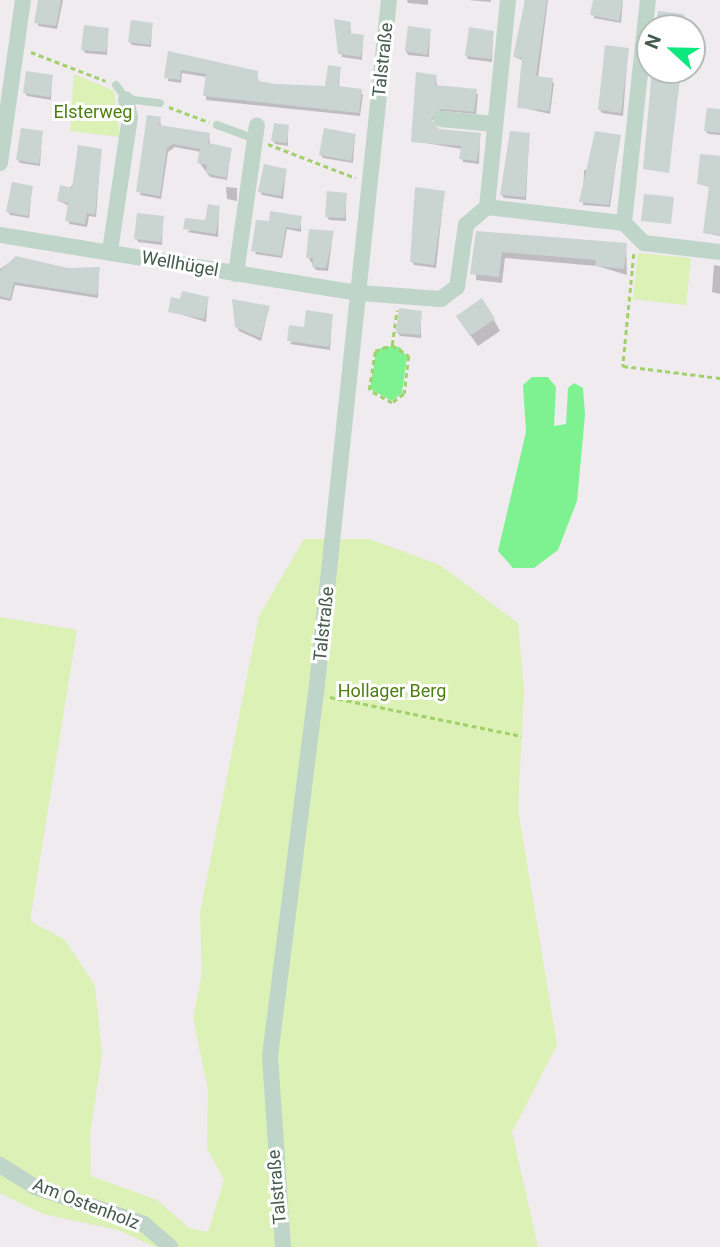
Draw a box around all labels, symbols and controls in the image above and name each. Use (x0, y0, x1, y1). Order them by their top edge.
north arrow (636, 14, 706, 84)
street label: Talstraße (368, 22, 398, 98)
text: N (640, 31, 666, 52)
park label: Elsterweg (54, 101, 132, 123)
street label: Wellhügel (140, 247, 220, 281)
street label: Talstraße (309, 586, 339, 662)
park label: Hollager Berg (338, 680, 446, 702)
street label: Talstraße (263, 1149, 291, 1225)
street label: Am Ostenholz (30, 1174, 142, 1234)

